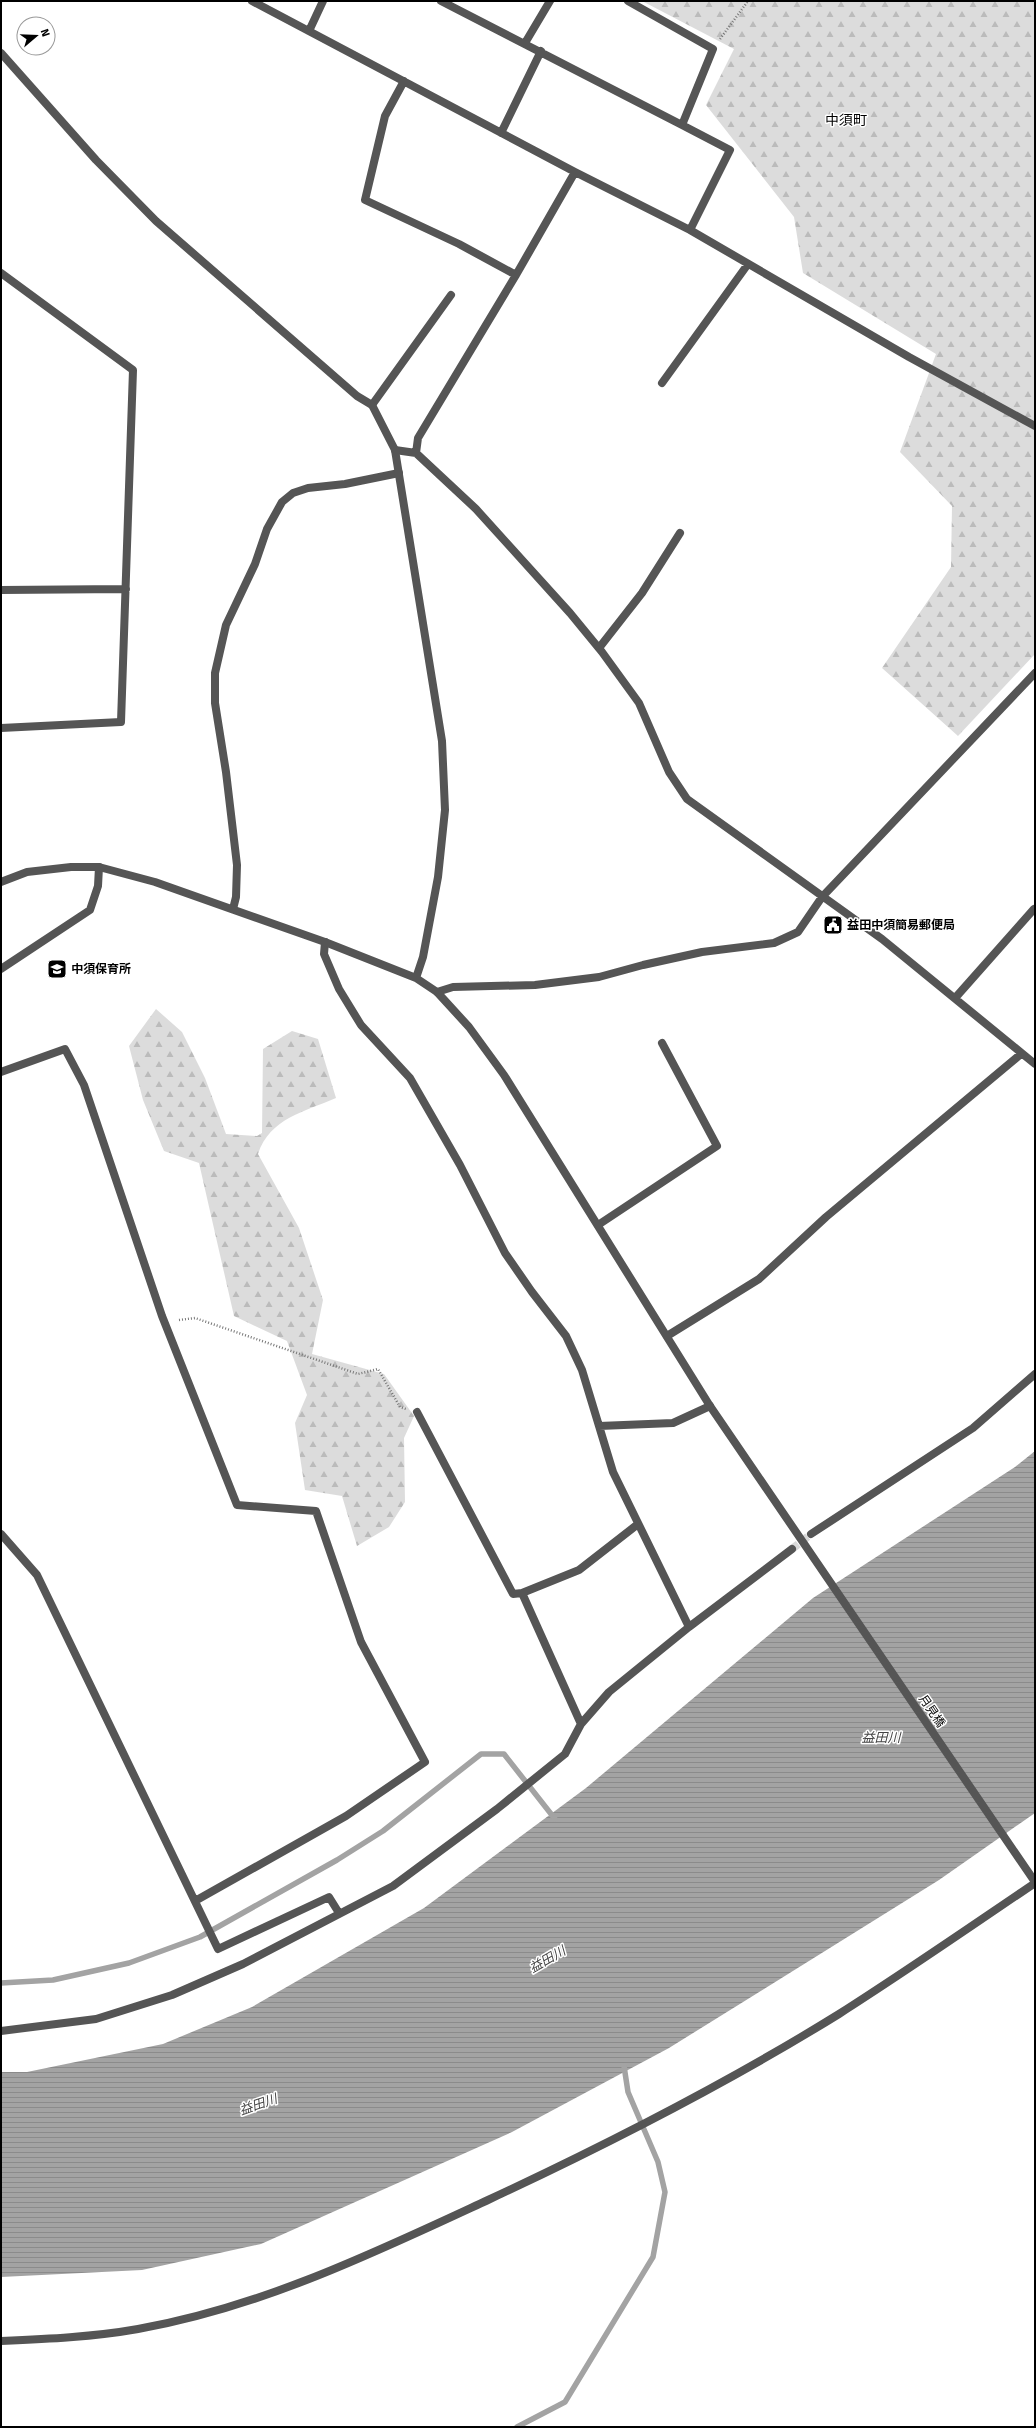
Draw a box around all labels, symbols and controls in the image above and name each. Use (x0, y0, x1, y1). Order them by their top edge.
north arrow (16, 16, 56, 56)
text: N (38, 27, 52, 38)
district label: 中須町 (825, 112, 867, 129)
public building icon: 益田中須簡易郵便局 (822, 914, 844, 936)
place label: 益田中須簡易郵便局 (847, 918, 955, 932)
school or university icon: 中須保育所 (46, 958, 68, 980)
place label: 中須保育所 (71, 962, 131, 976)
street label: 月見橋 (916, 1692, 948, 1730)
water label: 益田川 (861, 1730, 902, 1745)
water label: 益田川 (527, 1942, 570, 1976)
water label: 益田川 (237, 2090, 281, 2118)

